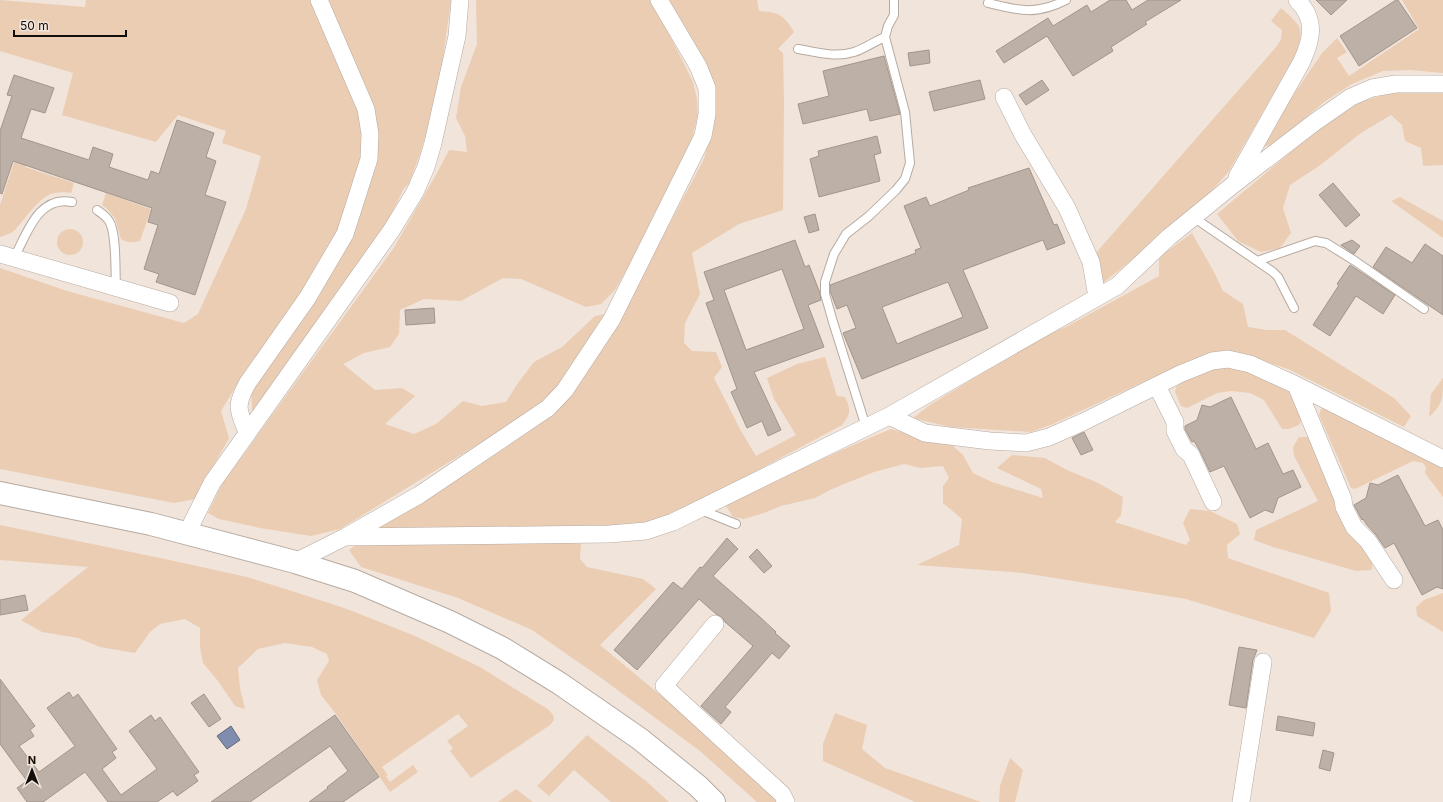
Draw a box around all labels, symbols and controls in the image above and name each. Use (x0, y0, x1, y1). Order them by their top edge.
scale bar (14, 12, 126, 38)
text: 50 m (20, 18, 49, 33)
north arrow (12, 750, 52, 790)
text: N (28, 753, 36, 767)

